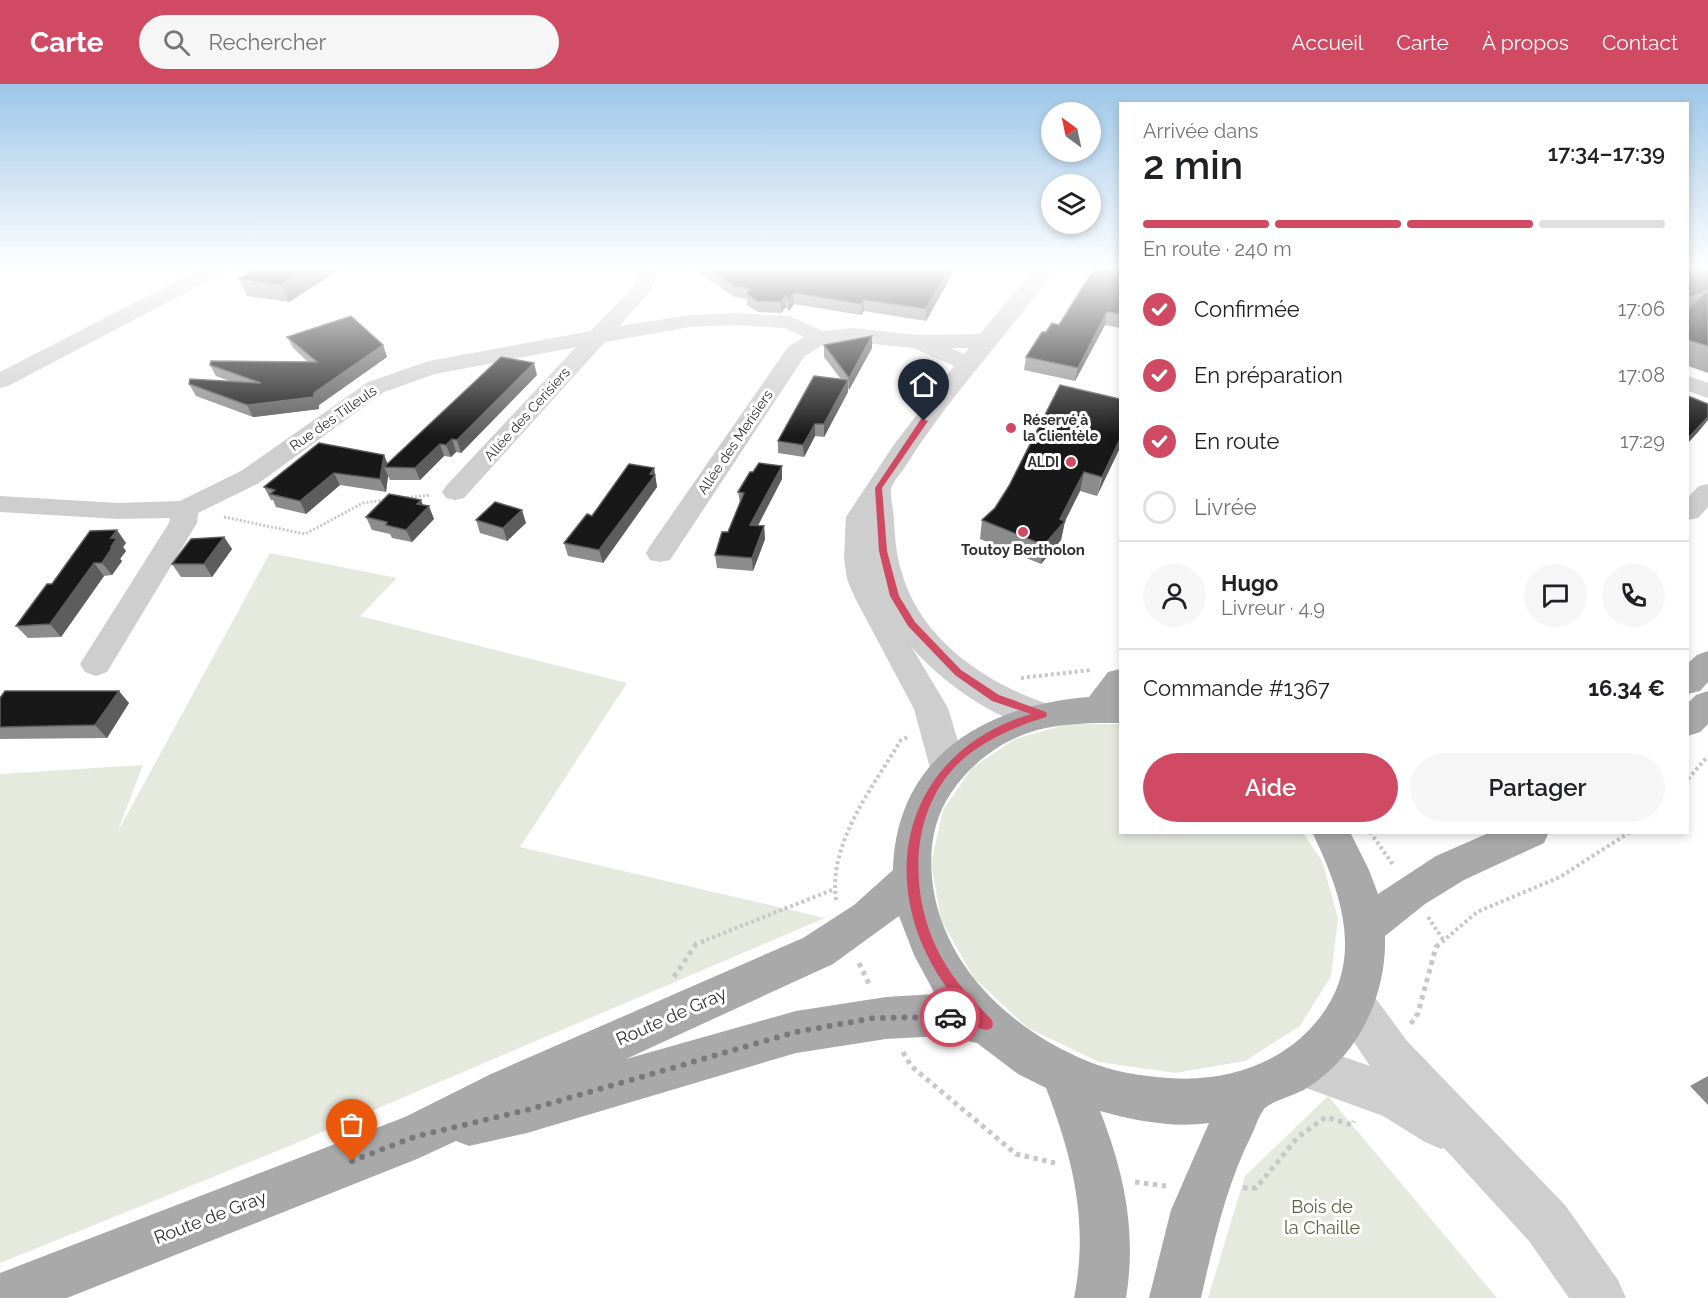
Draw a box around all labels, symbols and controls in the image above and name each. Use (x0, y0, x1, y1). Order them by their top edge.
search box (139, 15, 559, 69)
text: Carte (30, 26, 103, 59)
icon: search (160, 26, 193, 59)
text: Rechercher (208, 29, 326, 55)
text: Accueil (1292, 30, 1364, 55)
text: Carte (1397, 30, 1449, 55)
text: À propos (1482, 30, 1569, 55)
text: Contact (1602, 30, 1678, 55)
north arrow (1041, 102, 1101, 162)
map controls (1041, 102, 1101, 234)
text: Arrivée dans (1143, 119, 1258, 143)
text: 17:34–17:39 (1548, 140, 1665, 166)
text: 2 min (1143, 142, 1243, 188)
button: layers (1041, 174, 1101, 234)
text: En route · 240 m (1143, 237, 1292, 261)
icon: check (1143, 293, 1176, 326)
text: Confirmée (1194, 296, 1300, 322)
text: 17:06 (1618, 297, 1665, 321)
pin (898, 359, 949, 421)
icon: check (1143, 359, 1176, 392)
text: En préparation (1194, 362, 1343, 388)
text: 17:08 (1618, 363, 1665, 387)
street label: Allée des Cerisiers (481, 364, 573, 464)
icon: home (907, 368, 940, 401)
street label: Rue des Tilleuls (287, 382, 380, 454)
street label: Allée des Merisiers (694, 387, 776, 497)
place label: Réservé à la clientèle (1023, 412, 1099, 444)
marker: Réservé à la clientèle (1004, 421, 1018, 435)
icon: check (1143, 425, 1176, 458)
text: En route (1194, 428, 1279, 454)
text: 17:29 (1620, 429, 1665, 453)
place label: ALDI (1027, 454, 1059, 470)
marker: ALDI (1064, 455, 1078, 469)
text: Livrée (1194, 494, 1257, 520)
marker: Toutoy Bertholon (1016, 525, 1030, 539)
place label: Toutoy Bertholon (961, 541, 1085, 559)
button: person (1143, 564, 1206, 627)
button: chat (1524, 564, 1587, 627)
button: phone (1602, 564, 1665, 627)
text: Hugo (1221, 570, 1278, 596)
text: Livreur · 4.9 (1221, 596, 1325, 620)
text: Commande #1367 (1143, 675, 1330, 701)
text: 16.34 € (1588, 675, 1665, 701)
button: Aide (1143, 753, 1398, 822)
button: Partager (1410, 753, 1665, 822)
street label: Route de Gray (613, 982, 730, 1050)
courier (920, 987, 980, 1047)
icon: car (934, 1001, 967, 1034)
pin (326, 1099, 377, 1161)
icon: bag (335, 1108, 368, 1141)
street label: Route de Gray (151, 1186, 269, 1248)
park label: Bois de la Chaille (1284, 1196, 1361, 1238)

